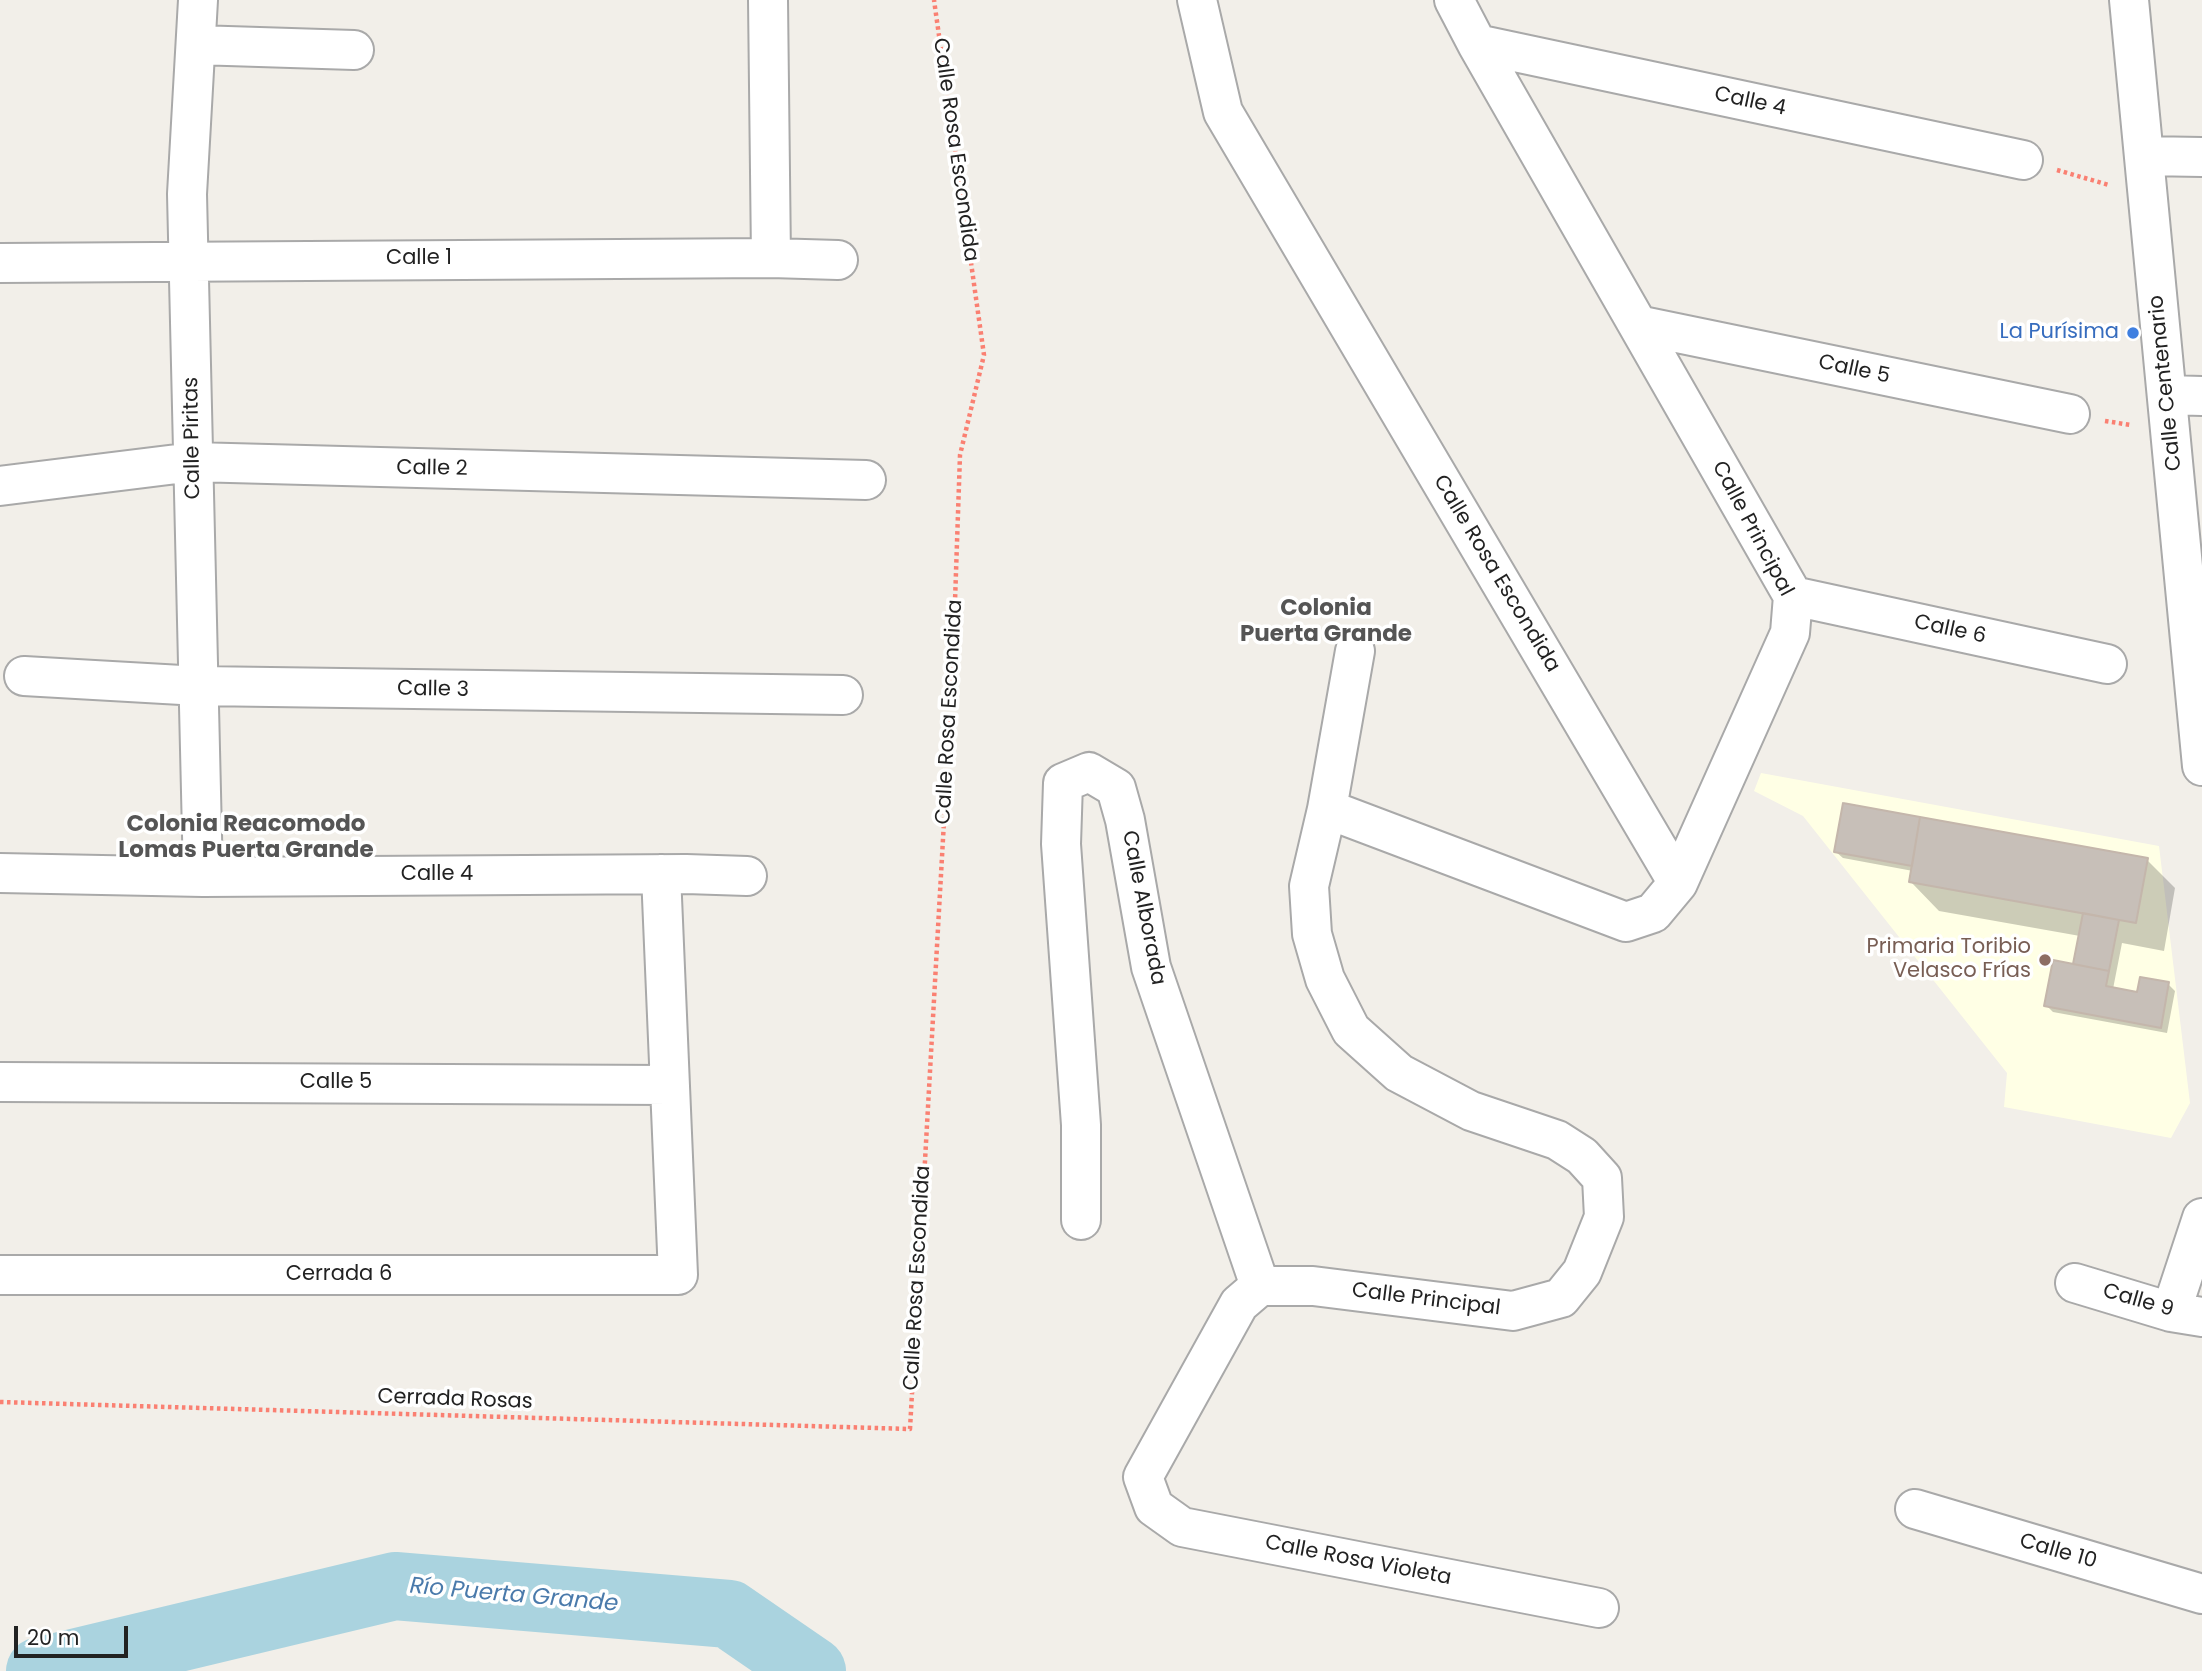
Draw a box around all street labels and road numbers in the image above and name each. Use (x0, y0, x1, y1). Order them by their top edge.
street label: Calle Rosa Escondida (927, 37, 983, 263)
street label: Calle 4 (1712, 82, 1788, 122)
street label: Calle 1 (386, 246, 452, 272)
street label: Calle Centenario (2144, 294, 2188, 472)
street label: Calle 5 (1816, 350, 1892, 390)
street label: Calle Piritas (179, 377, 207, 499)
street label: Calle 2 (396, 456, 468, 482)
street label: Calle Principal (1706, 457, 1798, 601)
street label: Calle Rosa Escondida (1427, 471, 1565, 677)
street label: Calle Rosa Escondida (932, 599, 968, 825)
street label: Calle 6 (1912, 610, 1988, 650)
street label: Calle 3 (397, 677, 469, 703)
street label: Calle Alborada (1116, 829, 1170, 987)
street label: Calle 4 (401, 862, 473, 888)
street label: Calle 5 (300, 1070, 372, 1096)
street label: Calle Rosa Escondida (900, 1165, 936, 1391)
street label: Cerrada 6 (286, 1262, 392, 1288)
street label: Calle Principal (1350, 1278, 1502, 1322)
street label: Calle 9 (2100, 1279, 2176, 1323)
street label: Cerrada Rosas (377, 1385, 533, 1415)
street label: Calle 10 (2016, 1529, 2100, 1575)
street label: Calle Rosa Violeta (1263, 1531, 1453, 1591)

